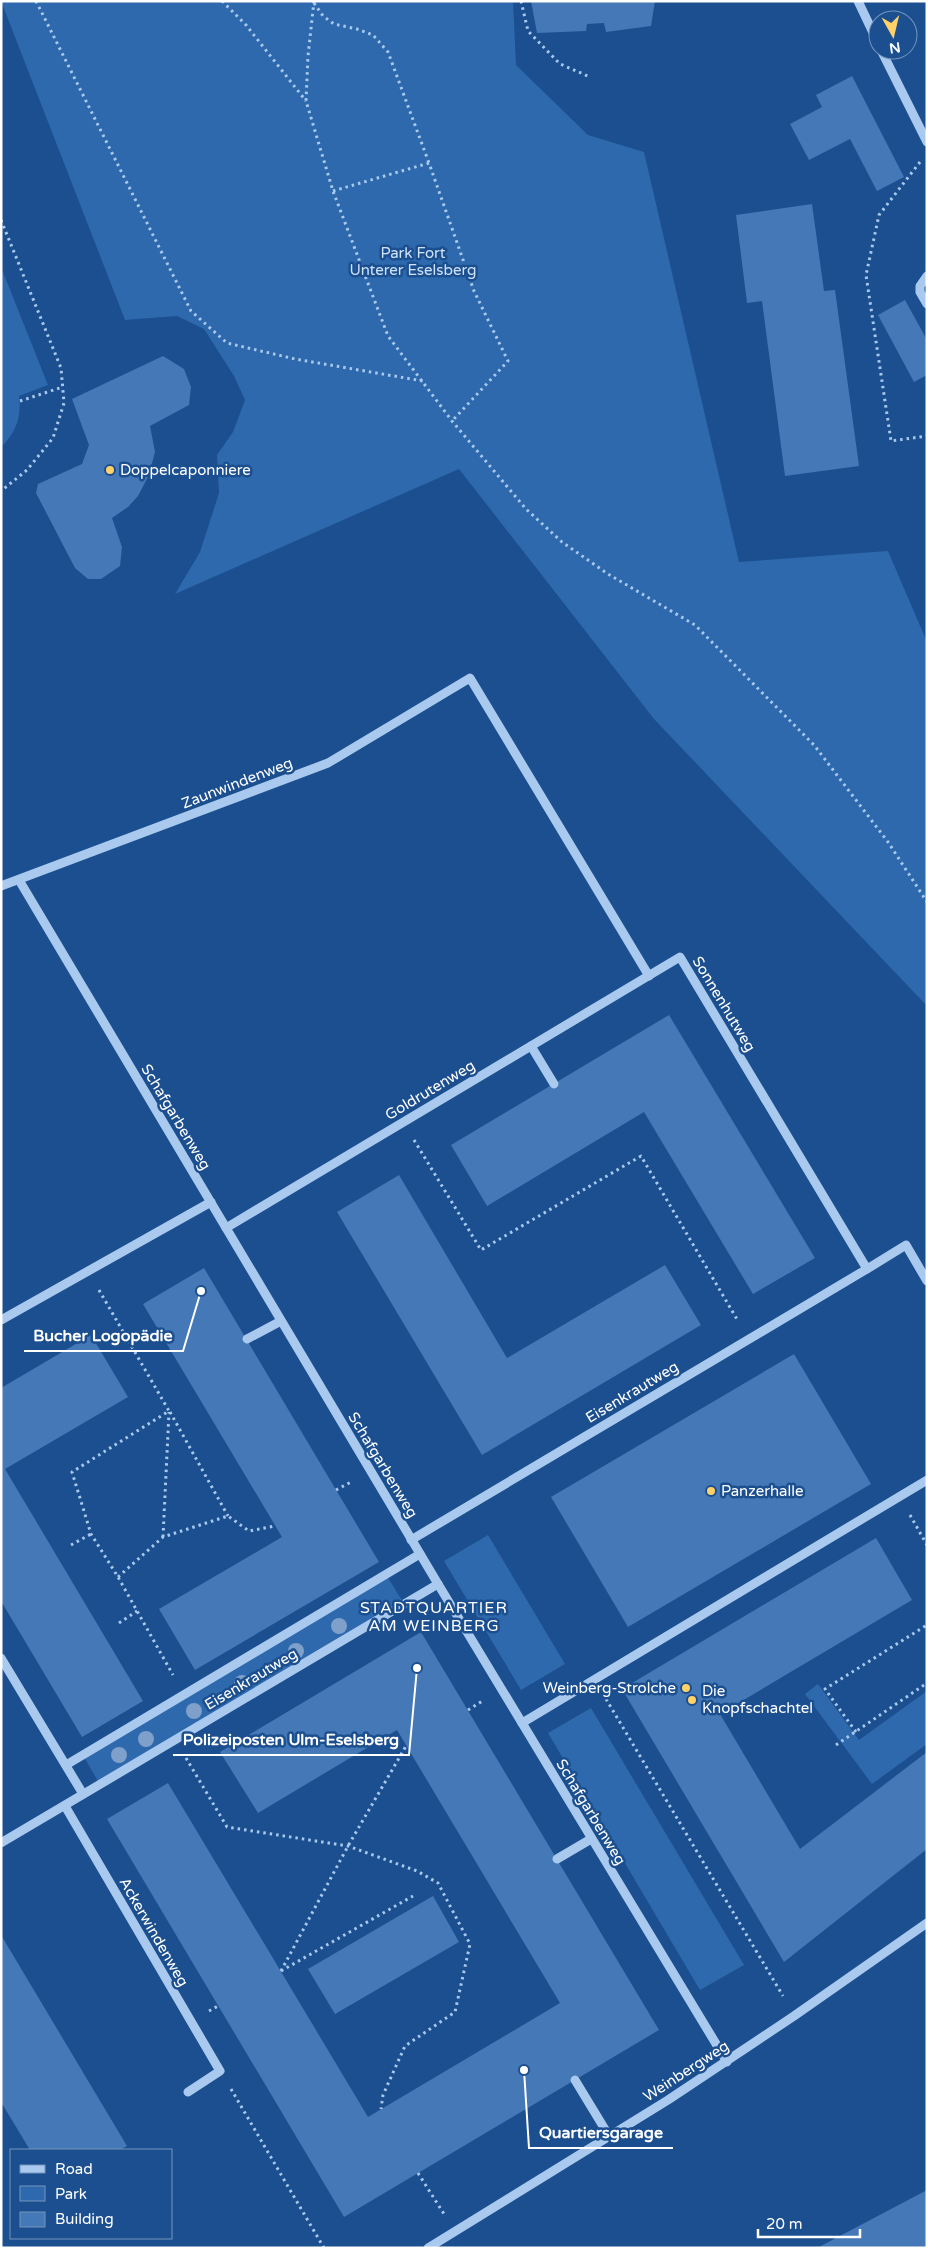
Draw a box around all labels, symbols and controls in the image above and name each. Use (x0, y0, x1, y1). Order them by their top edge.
north arrow (868, 10, 918, 60)
text: N (888, 38, 901, 57)
park label: Park Fort Unterer Eselsberg (350, 244, 476, 279)
place label: Doppelcaponniere (120, 461, 251, 479)
marker: Doppelcaponniere (104, 464, 116, 476)
street label: Zaunwindenweg (179, 754, 295, 812)
street label: Sonnenhutweg (689, 953, 759, 1055)
street label: Goldrutenweg (382, 1056, 478, 1124)
street label: Schafgarbenweg (137, 1061, 215, 1173)
callout: Bucher Logopädie (24, 1320, 183, 1351)
text: Bucher Logopädie (33, 1326, 173, 1346)
street label: Eisenkrautweg (582, 1357, 682, 1427)
street label: Schafgarbenweg (344, 1409, 422, 1521)
place label: Panzerhalle (721, 1482, 804, 1500)
marker: Panzerhalle (705, 1485, 717, 1497)
district label: STADTQUARTIER AM WEINBERG (360, 1598, 508, 1636)
street label: Eisenkrautweg (201, 1644, 301, 1714)
place label: Weinberg-Strolche (543, 1679, 676, 1697)
marker: Weinberg-Strolche (680, 1682, 692, 1694)
place label: Die Knopfschachtel (702, 1682, 813, 1717)
marker: Die Knopfschachtel (686, 1694, 698, 1706)
callout: Polizeiposten Ulm-Eselsberg (173, 1724, 409, 1755)
text: Polizeiposten Ulm-Eselsberg (183, 1730, 399, 1750)
street label: Schafgarbenweg (552, 1756, 630, 1868)
street label: Ackerwindenweg (116, 1874, 192, 1990)
street label: Weinbergweg (640, 2037, 732, 2105)
callout: Quartiersgarage (529, 2117, 673, 2148)
text: Quartiersgarage (539, 2123, 663, 2143)
legend (10, 2149, 172, 2239)
text: Road (55, 2160, 93, 2178)
text: Park (55, 2185, 87, 2203)
scale bar (758, 2206, 860, 2238)
text: Building (55, 2210, 114, 2228)
text: 20 m (766, 2215, 803, 2233)

